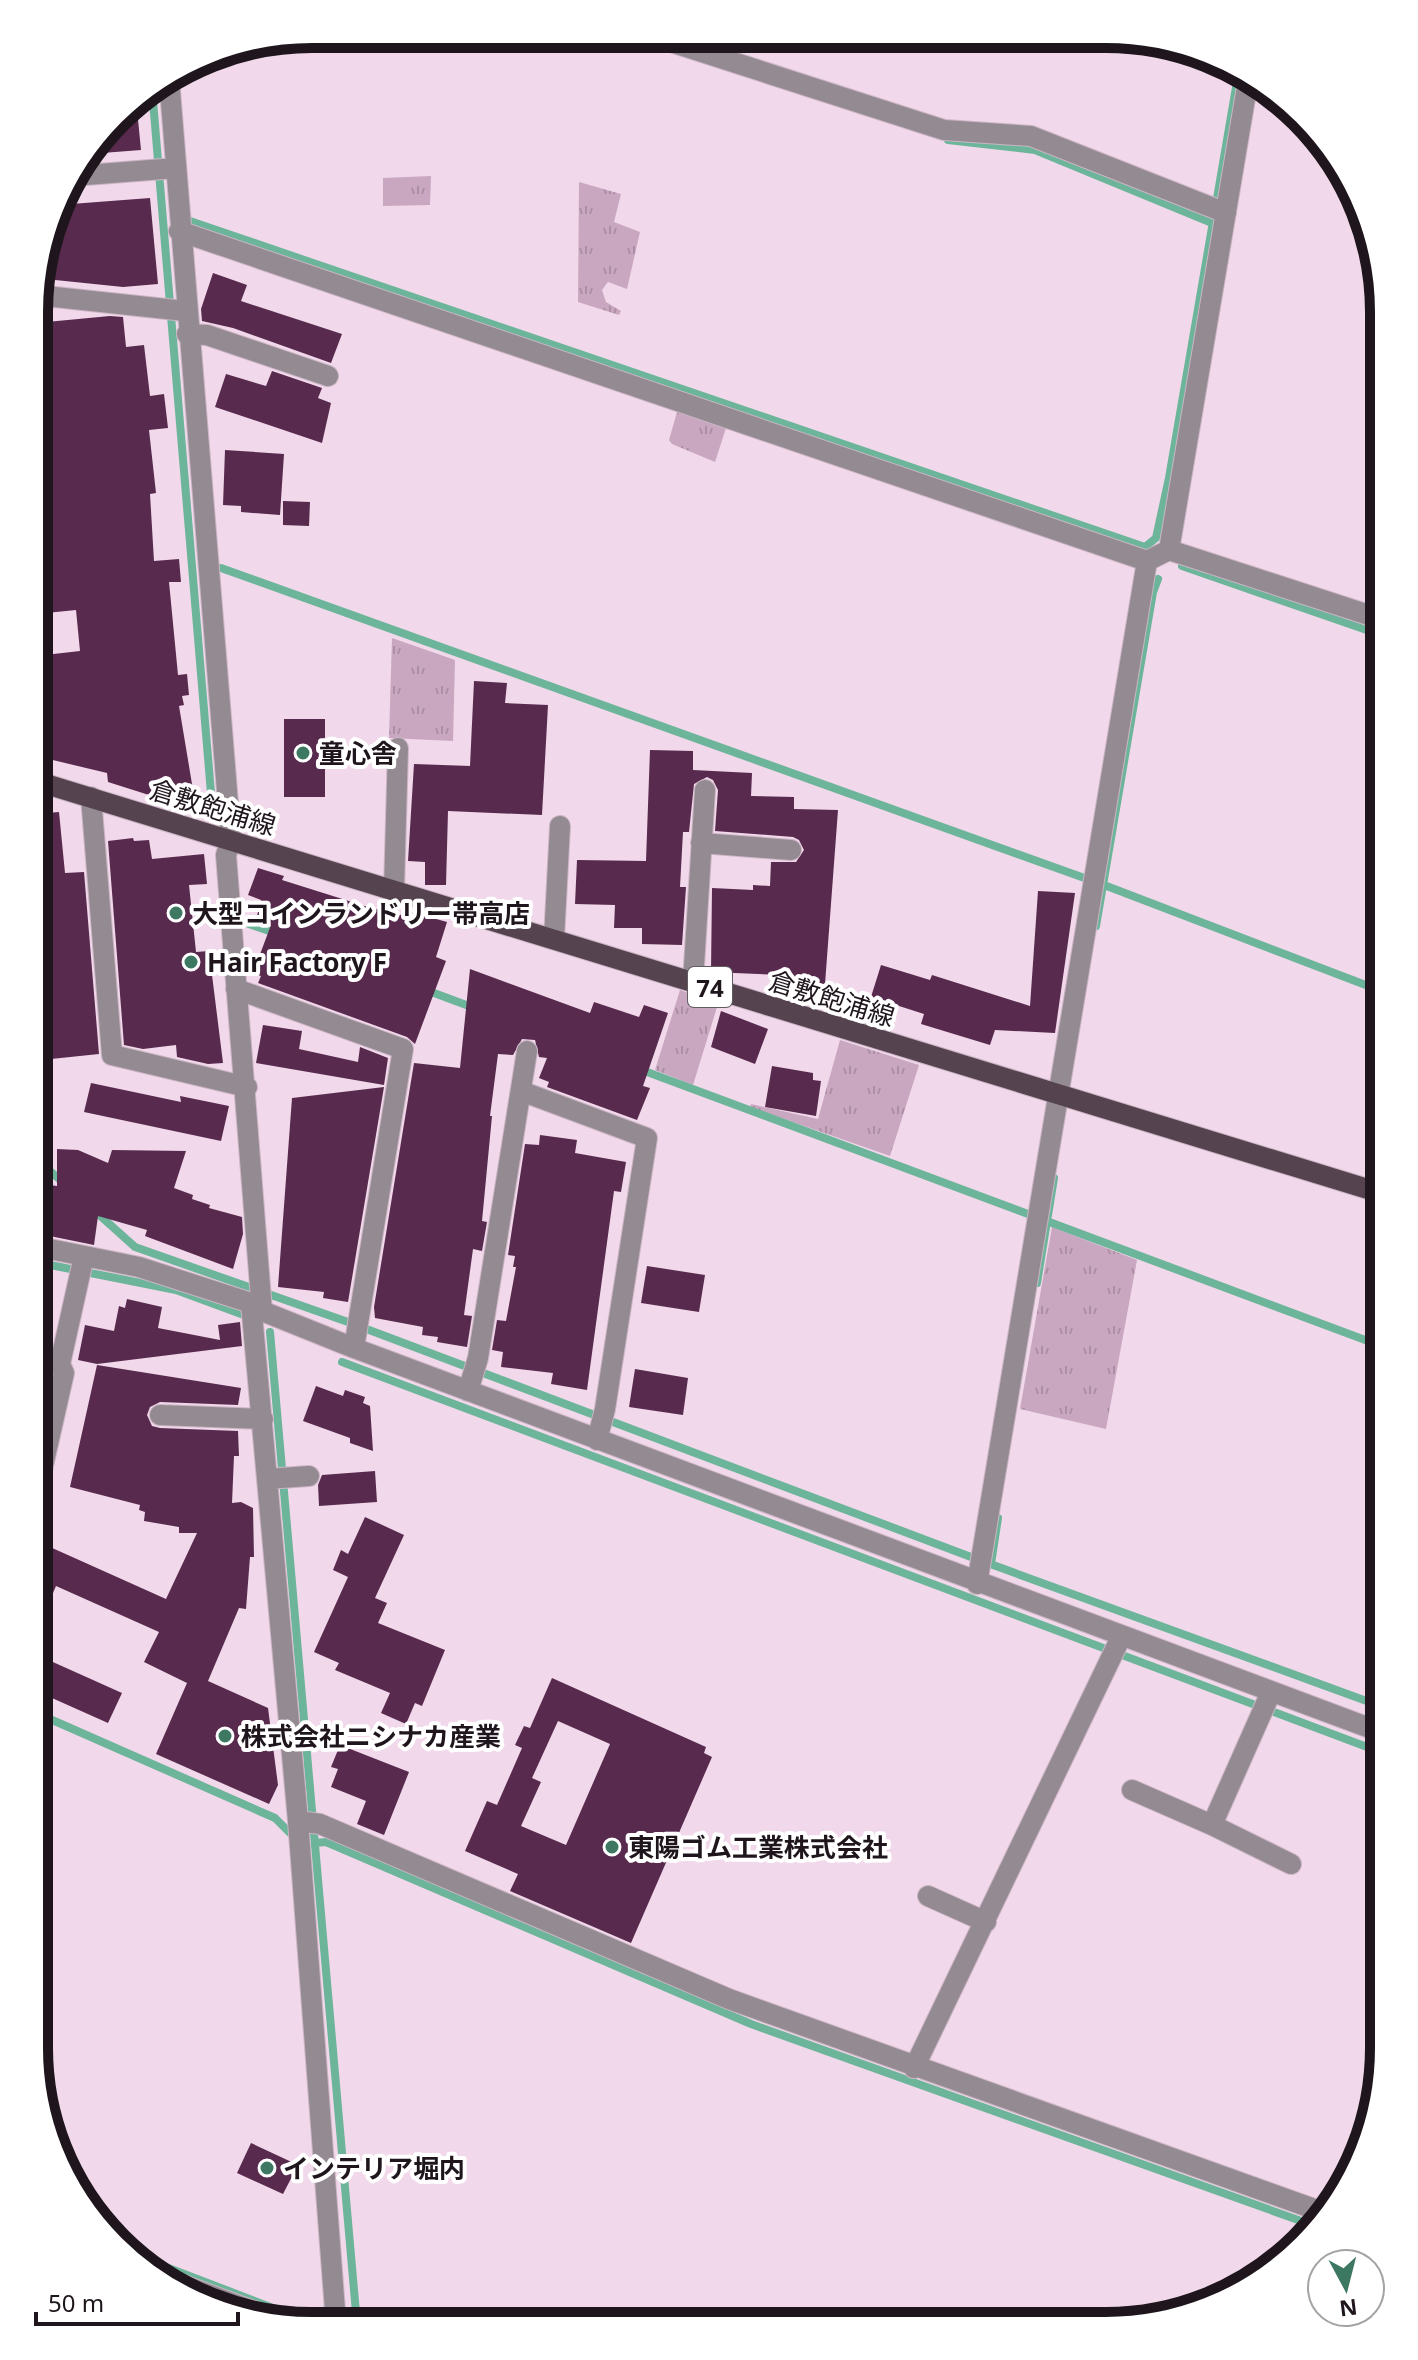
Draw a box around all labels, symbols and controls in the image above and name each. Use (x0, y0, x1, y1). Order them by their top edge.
place label: 童心舎 (319, 735, 397, 771)
marker: 童心舎 (294, 744, 312, 762)
street label: 倉敷飽浦線 (146, 771, 280, 843)
place label: 大型コインランドリー帯高店 (192, 895, 530, 931)
marker: 大型コインランドリー帯高店 (167, 904, 185, 922)
place label: Hair Factory F (207, 944, 387, 980)
marker: Hair Factory F (182, 953, 200, 971)
street label: 倉敷飽浦線 (765, 962, 899, 1034)
road number: 74 (688, 967, 732, 1007)
place label: 株式会社ニシナカ産業 (241, 1718, 501, 1754)
marker: 株式会社ニシナカ産業 (216, 1727, 234, 1745)
place label: 東陽ゴム工業株式会社 (628, 1829, 888, 1865)
marker: 東陽ゴム工業株式会社 (603, 1838, 621, 1856)
place label: インテリア堀内 (283, 2150, 465, 2186)
marker: インテリア堀内 (258, 2159, 276, 2177)
north arrow (1306, 2248, 1386, 2328)
scale bar (36, 2276, 238, 2326)
text: 50 m (48, 2286, 104, 2319)
text: N (1338, 2293, 1359, 2325)

